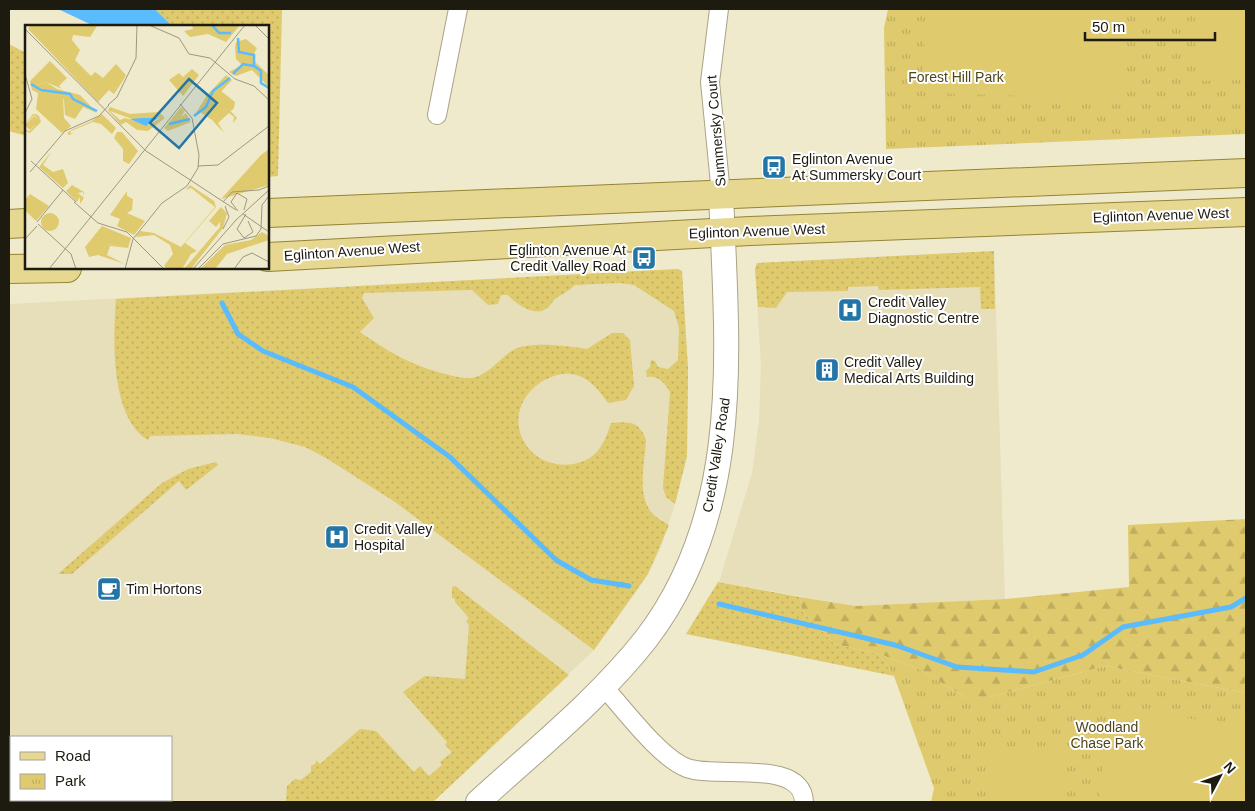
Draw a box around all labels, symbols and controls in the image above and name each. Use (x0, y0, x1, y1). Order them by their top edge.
scale bar (1085, 10, 1215, 42)
text: 50 m (1092, 18, 1125, 35)
inset map (25, 25, 269, 269)
park label: Forest Hill Park (908, 69, 1005, 85)
street label: Summersky Court (703, 74, 729, 187)
place label: Eglinton Avenue At Summersky Court (792, 151, 921, 183)
bus stop icon: Eglinton Avenue At Summersky Court (761, 154, 787, 180)
street label: Eglinton Avenue West (1093, 205, 1230, 225)
street label: Eglinton Avenue West (689, 221, 826, 241)
street label: Eglinton Avenue West (283, 238, 421, 264)
place label: Eglinton Avenue At Credit Valley Road (509, 242, 626, 274)
bus stop icon: Eglinton Avenue At Credit Valley Road (631, 245, 657, 271)
place label: Credit Valley Diagnostic Centre (868, 294, 979, 326)
hospital icon: Credit Valley Diagnostic Centre (837, 297, 863, 323)
place label: Credit Valley Medical Arts Building (844, 354, 974, 386)
building icon: Credit Valley Medical Arts Building (814, 357, 840, 383)
street label: Credit Valley Road (699, 397, 733, 513)
place label: Credit Valley Hospital (354, 521, 432, 553)
hospital icon: Credit Valley Hospital (324, 524, 350, 550)
cafe icon: Tim Hortons (96, 576, 122, 602)
place label: Tim Hortons (126, 581, 202, 597)
park label: Woodland Chase Park (1070, 719, 1145, 751)
legend (10, 736, 172, 801)
text: Road (55, 747, 91, 764)
north arrow (1195, 751, 1245, 801)
text: N (1220, 758, 1239, 777)
text: Park (55, 772, 86, 789)

